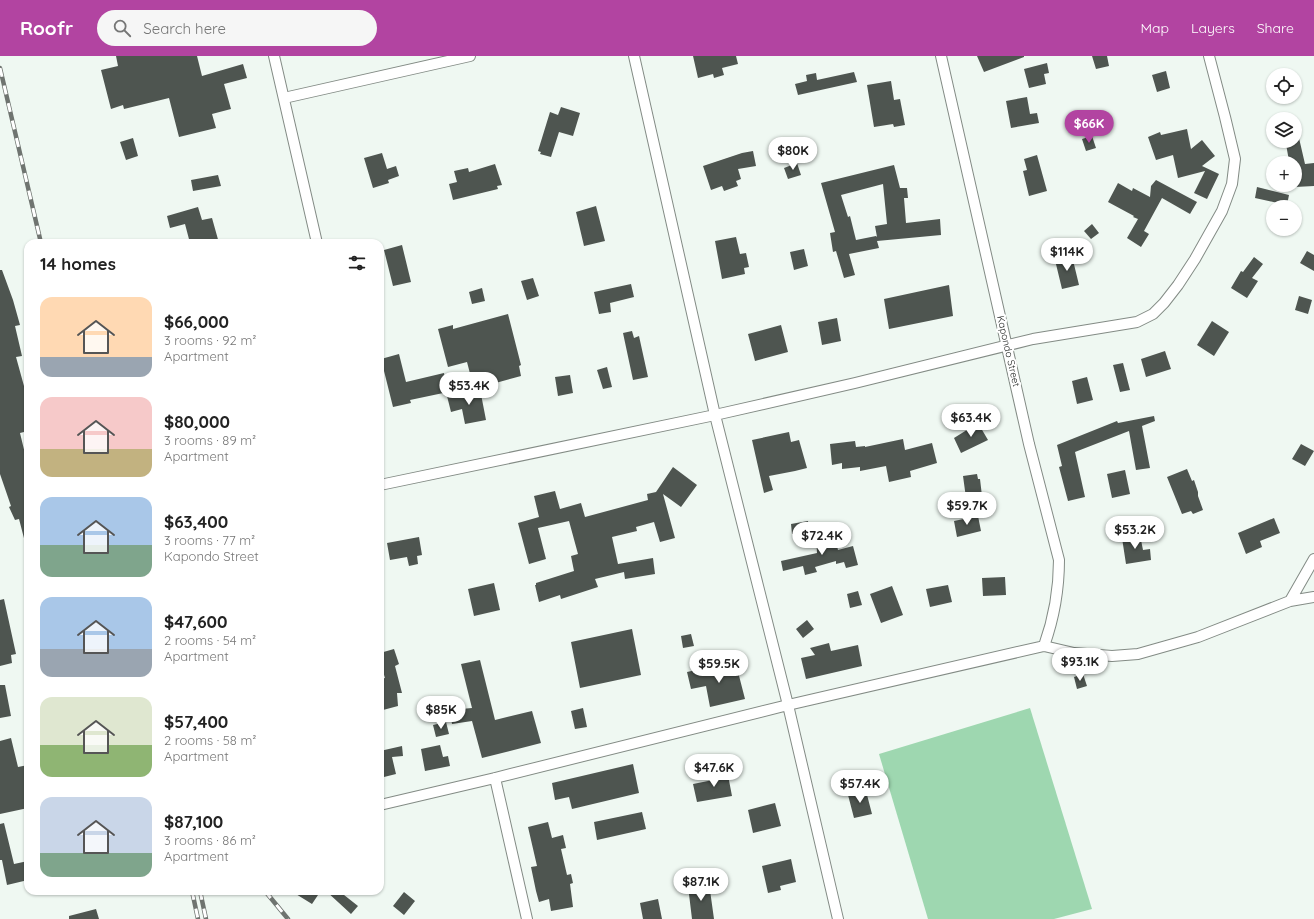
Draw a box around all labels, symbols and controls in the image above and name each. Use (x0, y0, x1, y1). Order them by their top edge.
search box (97, 10, 377, 46)
text: Roofr (20, 16, 73, 40)
icon: search (111, 17, 133, 39)
text: Search here (143, 19, 226, 38)
text: Map (1140, 19, 1169, 37)
text: Layers (1191, 19, 1235, 37)
text: Share (1257, 19, 1294, 37)
map controls (1266, 68, 1302, 236)
button: locate (1266, 68, 1302, 104)
pin: $66K (1065, 110, 1113, 144)
button: layers (1266, 112, 1302, 148)
text: $66K (1074, 115, 1104, 131)
pin: $80K (769, 137, 817, 171)
text: $80K (777, 142, 809, 158)
button: + (1266, 156, 1302, 192)
button: − (1266, 200, 1302, 236)
pin: $114K (1039, 238, 1095, 272)
text: $114K (1050, 243, 1084, 259)
icon: filters (346, 252, 368, 274)
text: 14 homes (40, 253, 116, 274)
text: $66,000 (164, 311, 229, 332)
icon: home (72, 313, 120, 361)
street label: Kapondo Street (994, 314, 1023, 389)
text: 3 rooms · 92 m² (164, 332, 256, 348)
text: Apartment (164, 348, 229, 364)
pin: $53.4K (436, 372, 502, 406)
text: $53.4K (448, 377, 490, 393)
pin: $63.4K (938, 404, 1004, 438)
text: $63.4K (951, 409, 991, 425)
text: $80,000 (164, 411, 230, 432)
icon: home (72, 413, 120, 461)
text: 3 rooms · 89 m² (164, 432, 256, 448)
text: Apartment (164, 448, 229, 464)
pin: $59.7K (934, 492, 1000, 526)
text: $59.7K (946, 497, 988, 513)
text: $63,400 (164, 511, 228, 532)
icon: home (72, 513, 120, 561)
pin: $53.2K (1102, 516, 1168, 550)
text: $53.2K (1114, 521, 1156, 537)
pin: $72.4K (789, 522, 855, 556)
text: $72.4K (801, 527, 843, 543)
text: 3 rooms · 77 m² (164, 532, 255, 548)
text: Kapondo Street (164, 548, 259, 564)
text: $47,600 (164, 611, 227, 632)
icon: home (72, 613, 120, 661)
text: 2 rooms · 54 m² (164, 632, 256, 648)
text: Apartment (164, 648, 229, 664)
pin: $93.1K (1047, 648, 1113, 682)
pin: $59.5K (686, 650, 752, 684)
text: $93.1K (1061, 653, 1099, 669)
text: $59.5K (698, 655, 740, 671)
pin: $85K (417, 696, 465, 730)
text: $85K (426, 701, 456, 717)
text: $57,400 (164, 711, 228, 732)
icon: home (72, 713, 120, 761)
text: 2 rooms · 58 m² (164, 732, 256, 748)
text: Apartment (164, 748, 229, 764)
pin: $47.6K (681, 754, 747, 788)
text: $47.6K (694, 759, 734, 775)
pin: $57.4K (827, 770, 893, 804)
text: $57.4K (840, 775, 880, 791)
text: $87,100 (164, 811, 223, 832)
icon: home (72, 813, 120, 861)
text: 3 rooms · 86 m² (164, 832, 256, 848)
text: Apartment (164, 848, 229, 864)
pin: $87.1K (668, 868, 734, 902)
text: $87.1K (682, 873, 720, 889)

